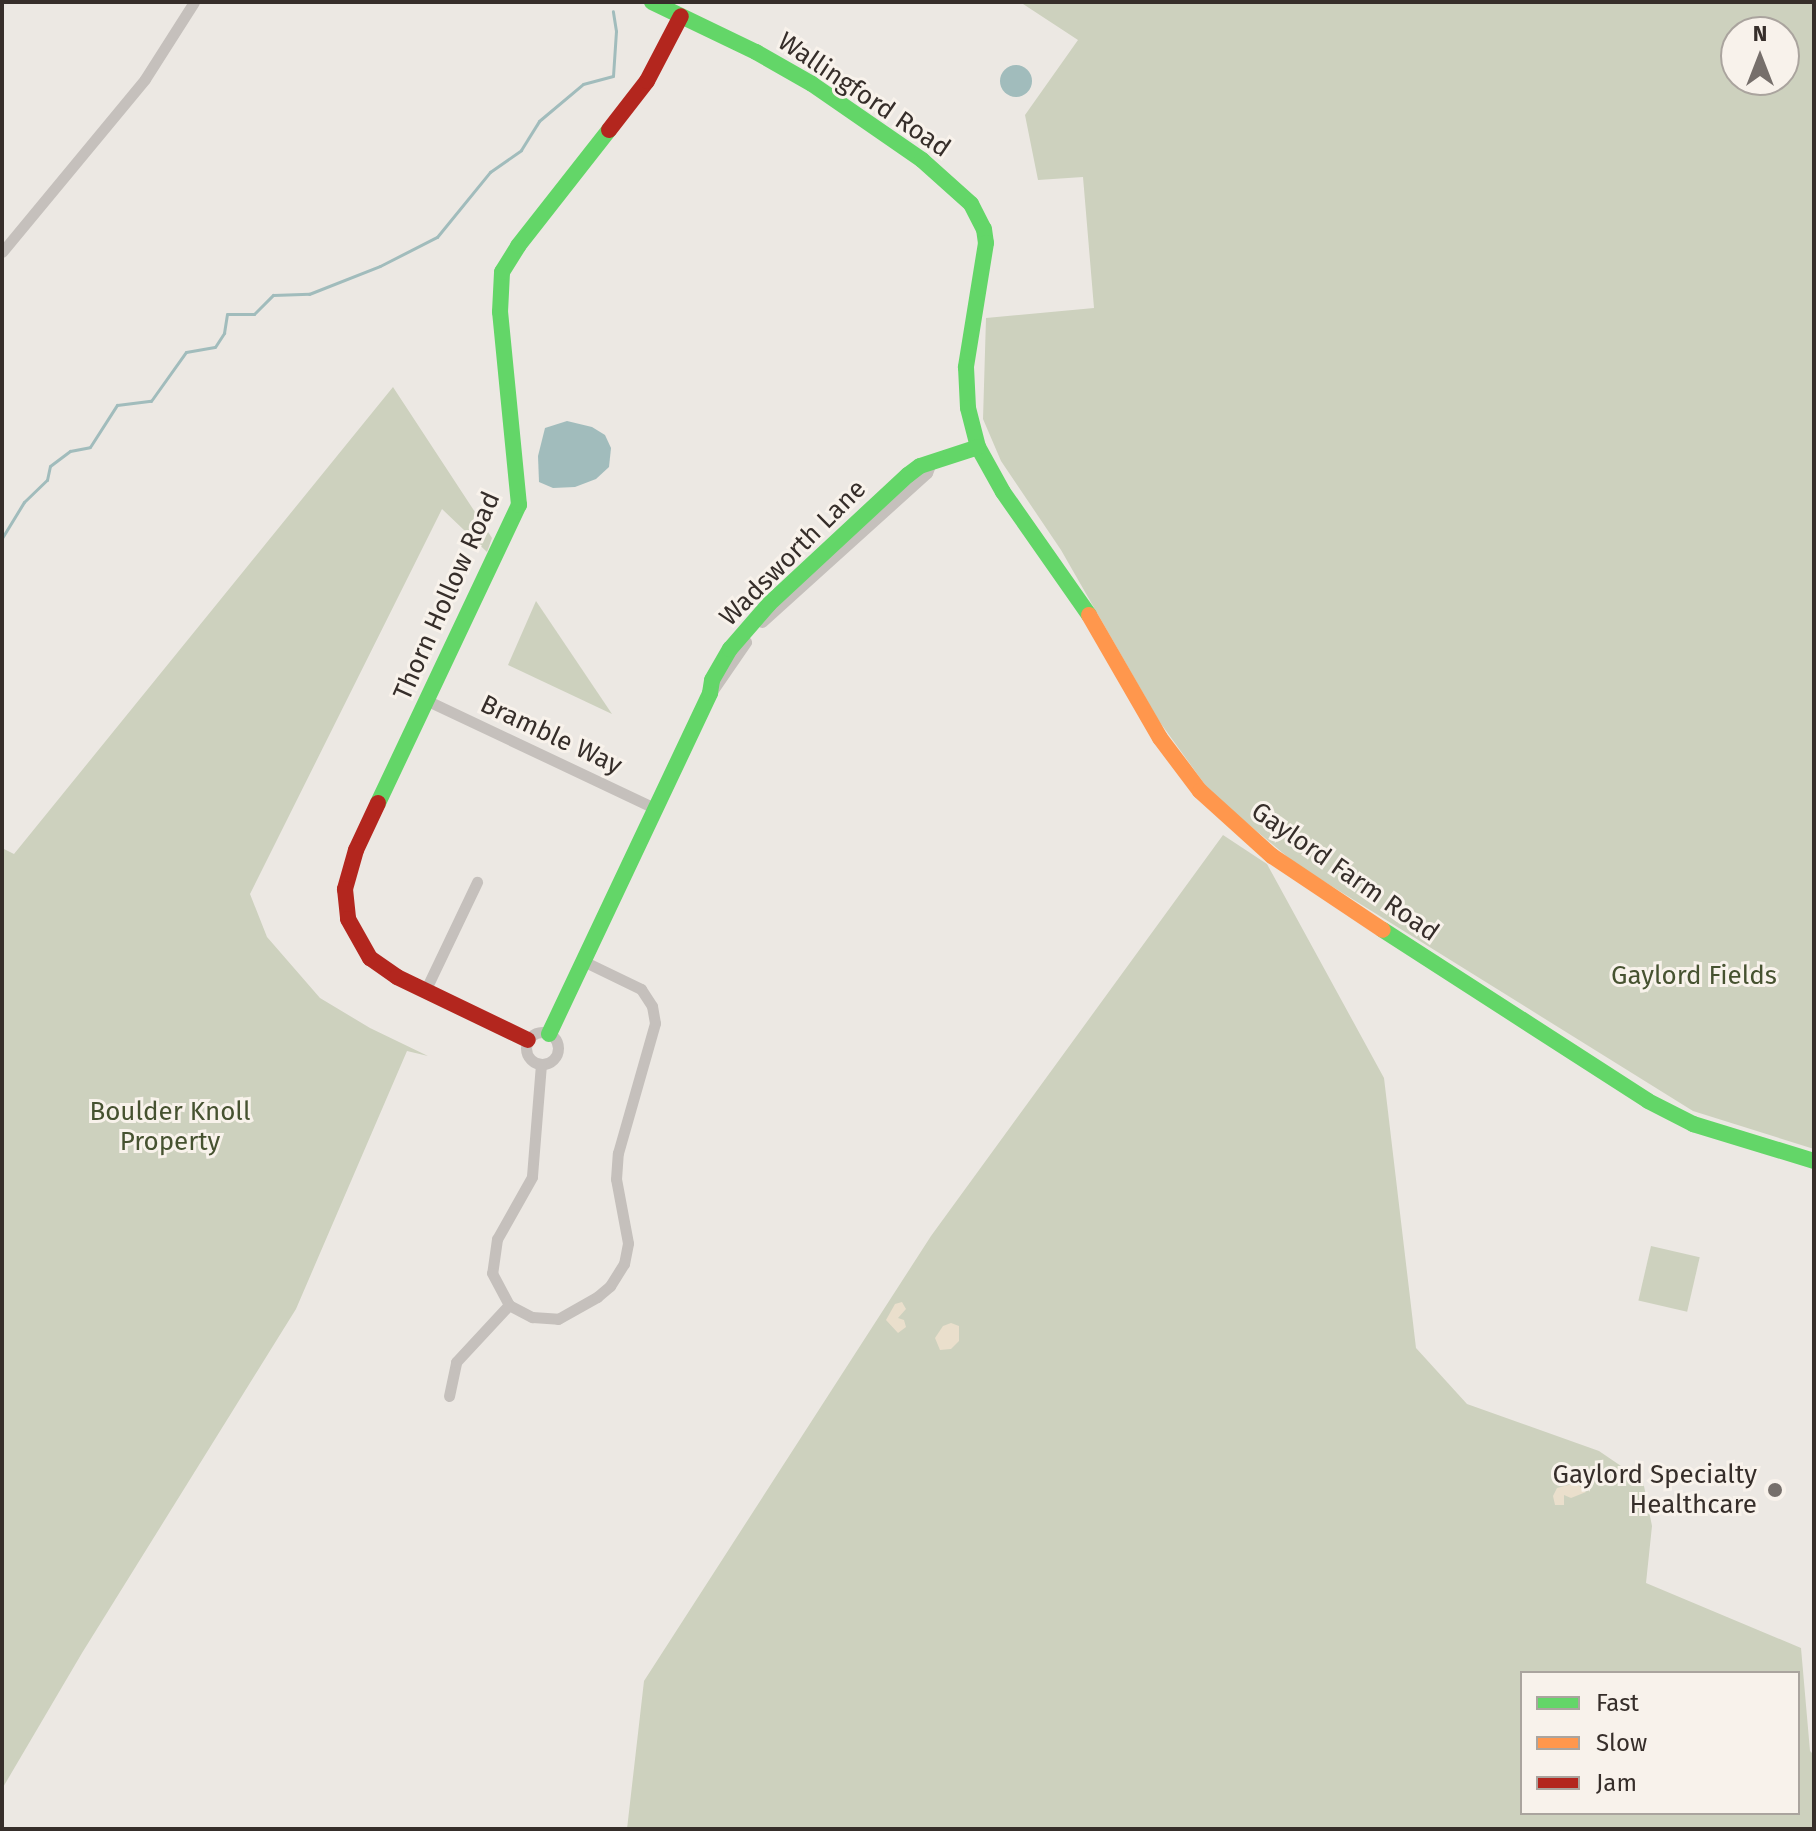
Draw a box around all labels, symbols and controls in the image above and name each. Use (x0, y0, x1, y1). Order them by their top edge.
north arrow (1720, 16, 1800, 96)
text: N (1753, 20, 1767, 47)
street label: Wallingford Road (772, 26, 956, 164)
street label: Wadsworth Lane (713, 473, 873, 633)
street label: Thorn Hollow Road (387, 487, 507, 705)
street label: Bramble Way (475, 689, 627, 781)
street label: Gaylord Farm Road (1245, 796, 1445, 948)
park label: Gaylord Fields (1611, 960, 1777, 992)
park label: Boulder Knoll Property (89, 1096, 251, 1158)
place label: Gaylord Specialty Healthcare (1553, 1459, 1757, 1520)
marker: Gaylord Specialty Healthcare (1764, 1479, 1786, 1501)
legend (1520, 1671, 1800, 1815)
text: Fast (1596, 1689, 1639, 1717)
text: Slow (1596, 1729, 1647, 1757)
text: Jam (1596, 1769, 1637, 1797)

